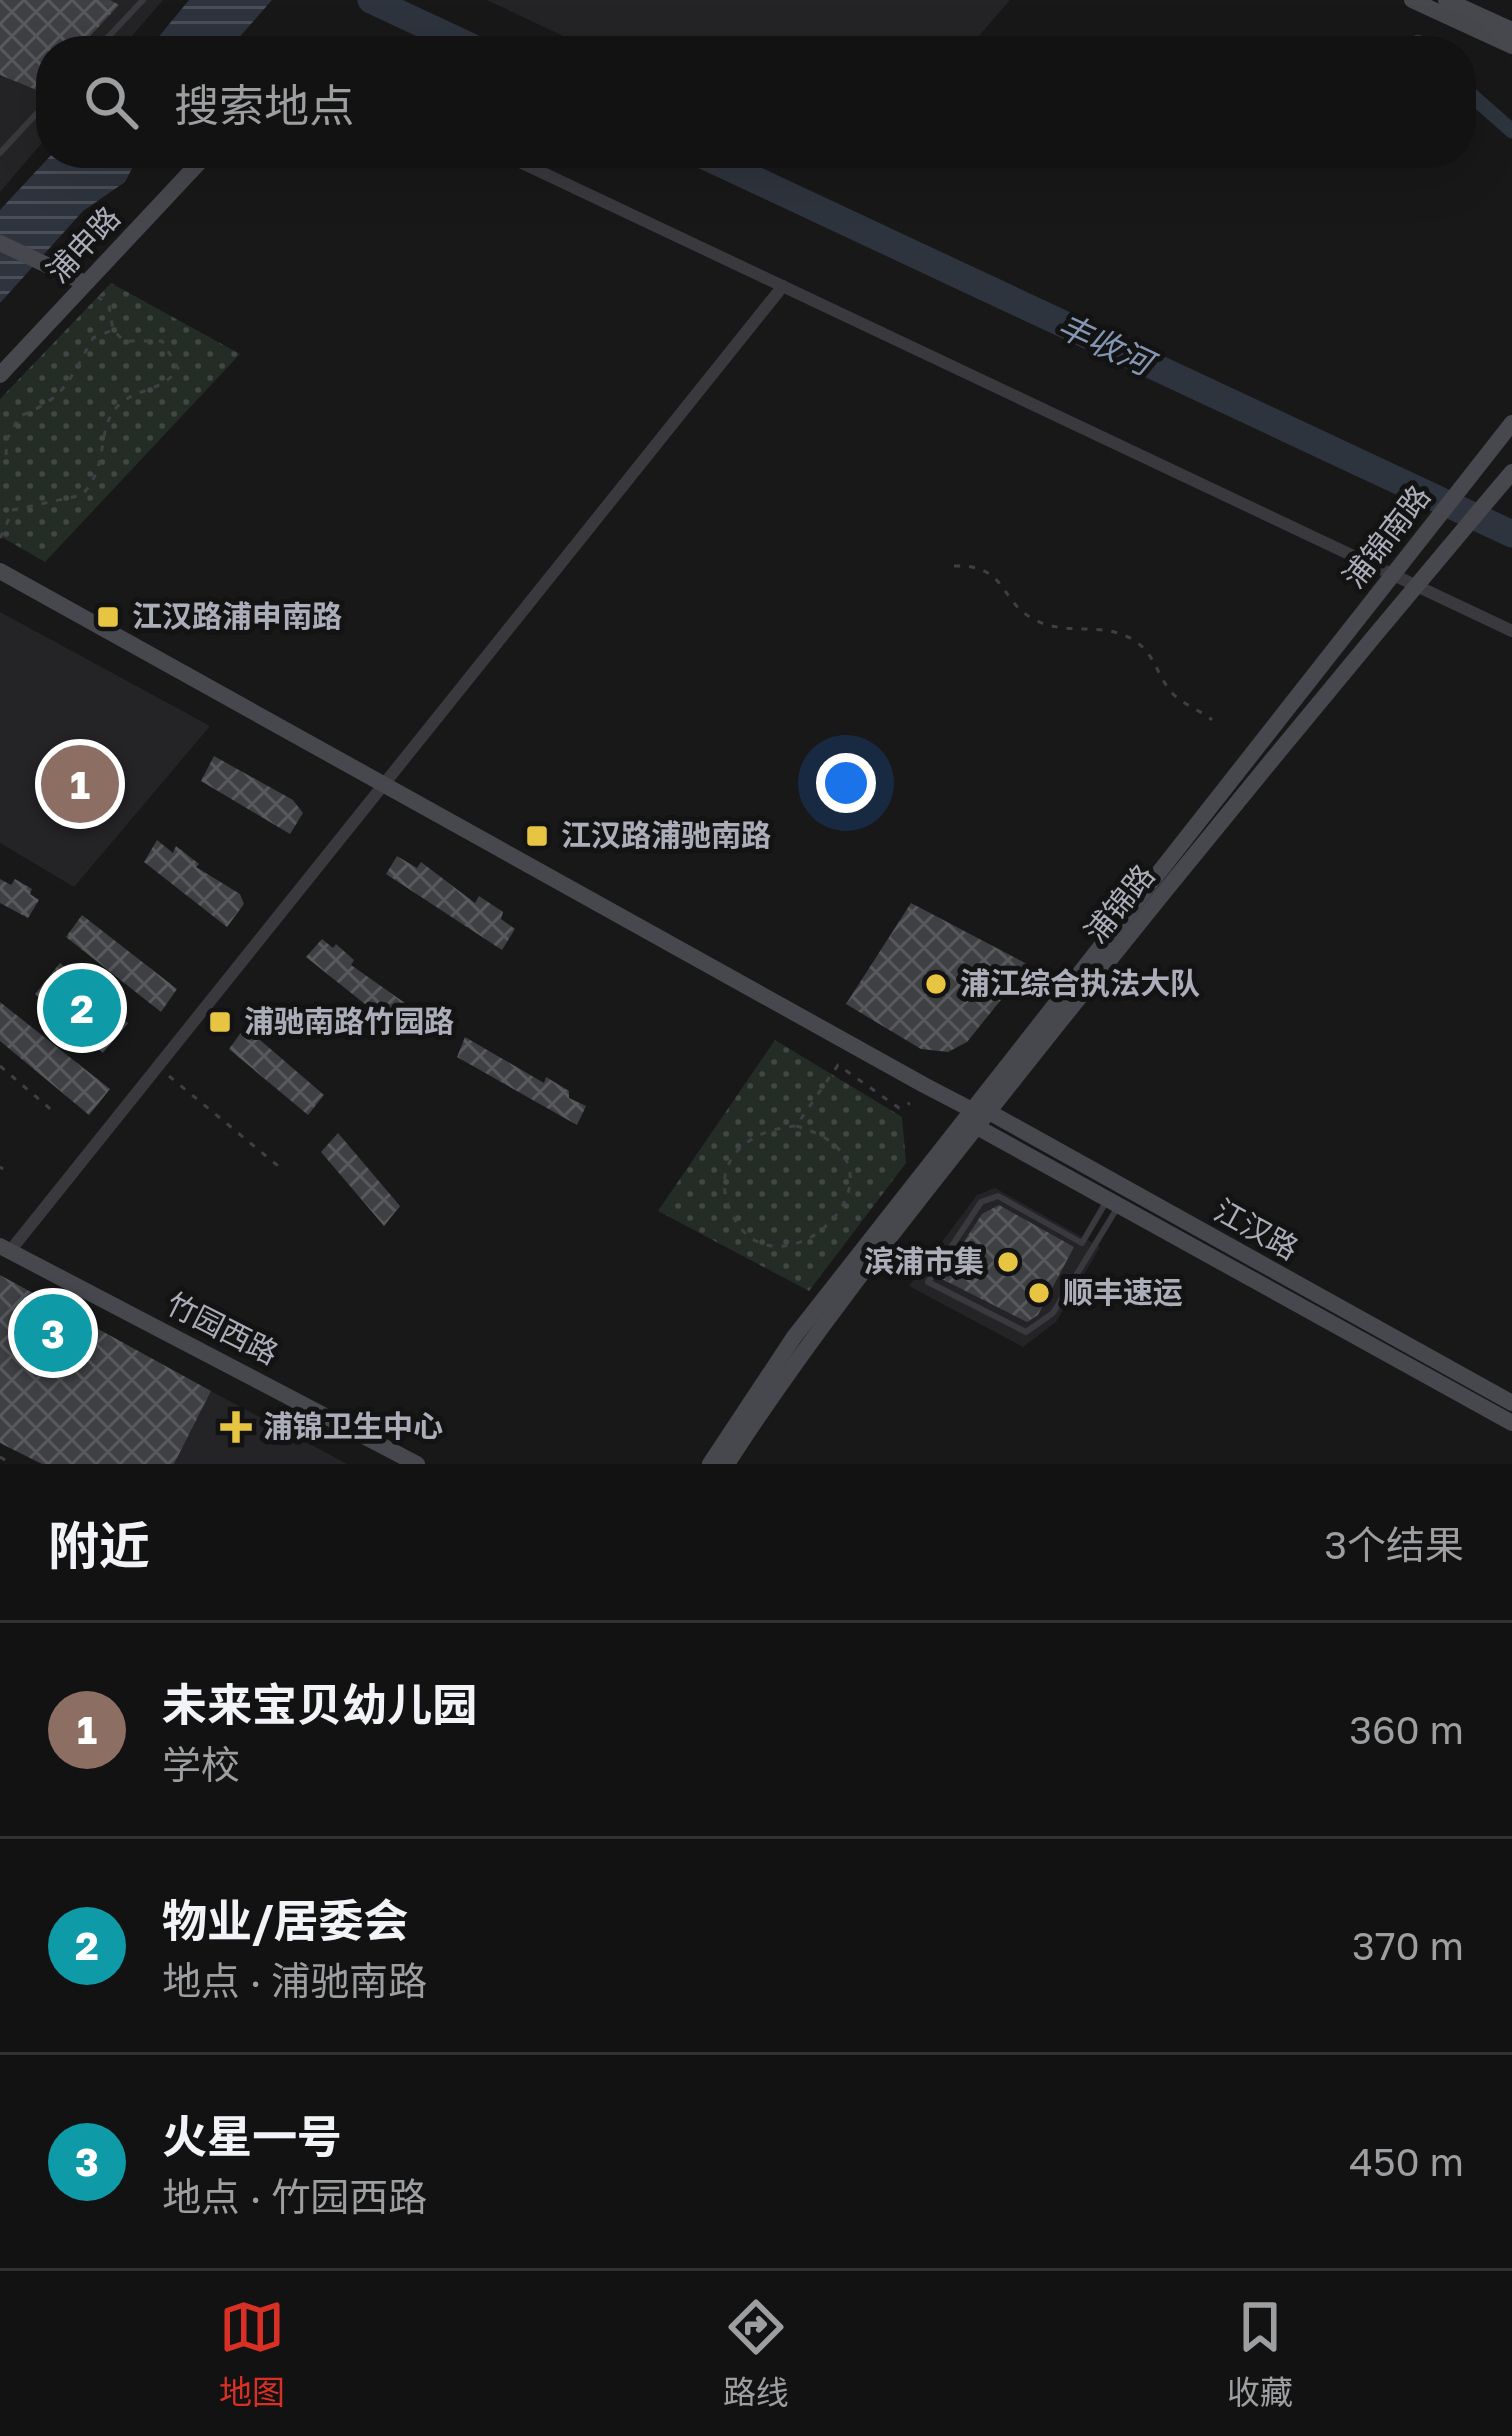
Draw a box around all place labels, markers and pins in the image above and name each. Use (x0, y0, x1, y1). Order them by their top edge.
place label: 江汉路浦申南路 (132, 598, 342, 634)
marker: 江汉路浦申南路 (95, 604, 121, 630)
pin: 1 (41, 739, 119, 829)
place label: 江汉路浦驰南路 (561, 817, 771, 853)
marker: 江汉路浦驰南路 (524, 823, 550, 849)
pin: 2 (43, 963, 121, 1053)
place label: 浦江综合执法大队 (960, 965, 1200, 1001)
marker: 浦江综合执法大队 (923, 971, 949, 997)
place label: 浦驰南路竹园路 (244, 1003, 454, 1039)
marker: 浦驰南路竹园路 (207, 1009, 233, 1035)
place label: 滨浦市集 (864, 1243, 984, 1279)
marker: 滨浦市集 (995, 1249, 1021, 1275)
place label: 顺丰速运 (1063, 1274, 1183, 1310)
marker: 顺丰速运 (1026, 1280, 1052, 1306)
pin: 3 (14, 1288, 92, 1378)
place label: 浦锦卫生中心 (263, 1408, 443, 1444)
marker: 浦锦卫生中心 (220, 1411, 252, 1443)

